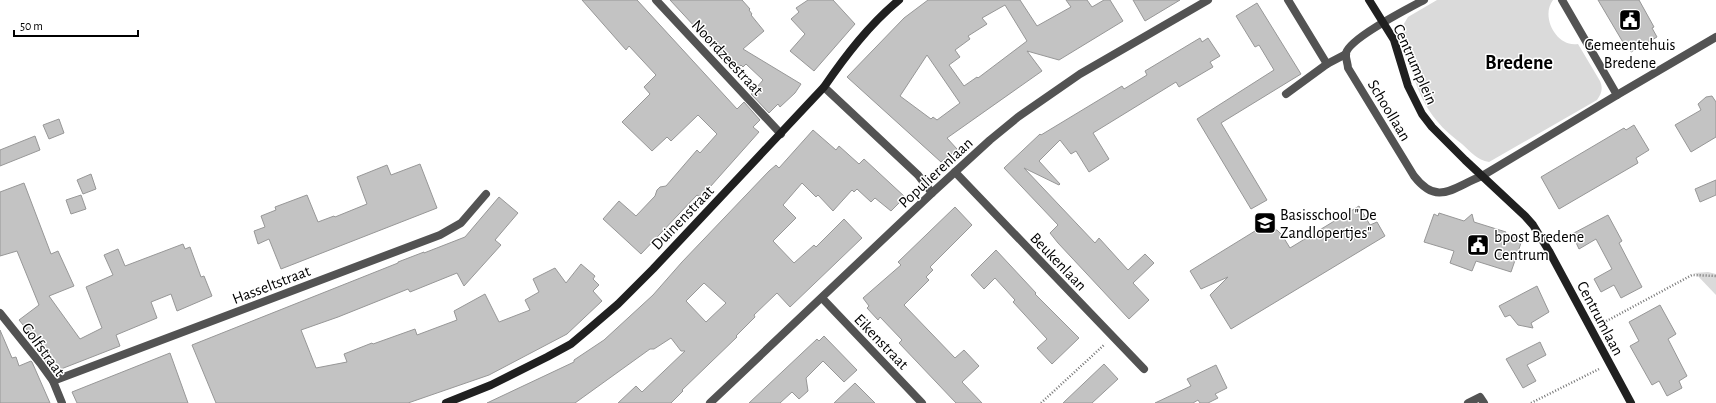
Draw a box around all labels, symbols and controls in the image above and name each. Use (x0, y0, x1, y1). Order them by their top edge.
public building icon: Gemeentehuis Bredene (1617, 7, 1643, 33)
scale bar (14, 12, 138, 38)
street label: Noordzeestraat (688, 17, 766, 98)
text: 50 m (20, 20, 43, 32)
street label: Centrumplein (1390, 22, 1440, 107)
place label: Gemeentehuis Bredene (1585, 37, 1676, 71)
district label: Bredene (1485, 53, 1553, 73)
street label: Schoollaan (1365, 77, 1414, 144)
street label: Populierenlaan (896, 135, 976, 211)
street label: Duinenstraat (648, 183, 717, 253)
place label: Basisschool "De Zandlopertjes" (1280, 207, 1377, 242)
school or university icon: Basisschool "De Zandlopertjes" (1252, 210, 1278, 236)
place label: bpost Bredene Centrum (1494, 229, 1584, 263)
street label: Beukenlaan (1027, 230, 1090, 294)
public building icon: bpost Bredene Centrum (1465, 232, 1491, 258)
street label: Hasseltstraat (230, 263, 313, 307)
street label: Centrumlaan (1574, 279, 1626, 358)
street label: Eikenstraat (851, 311, 911, 372)
street label: Golfstraat (19, 320, 68, 379)

